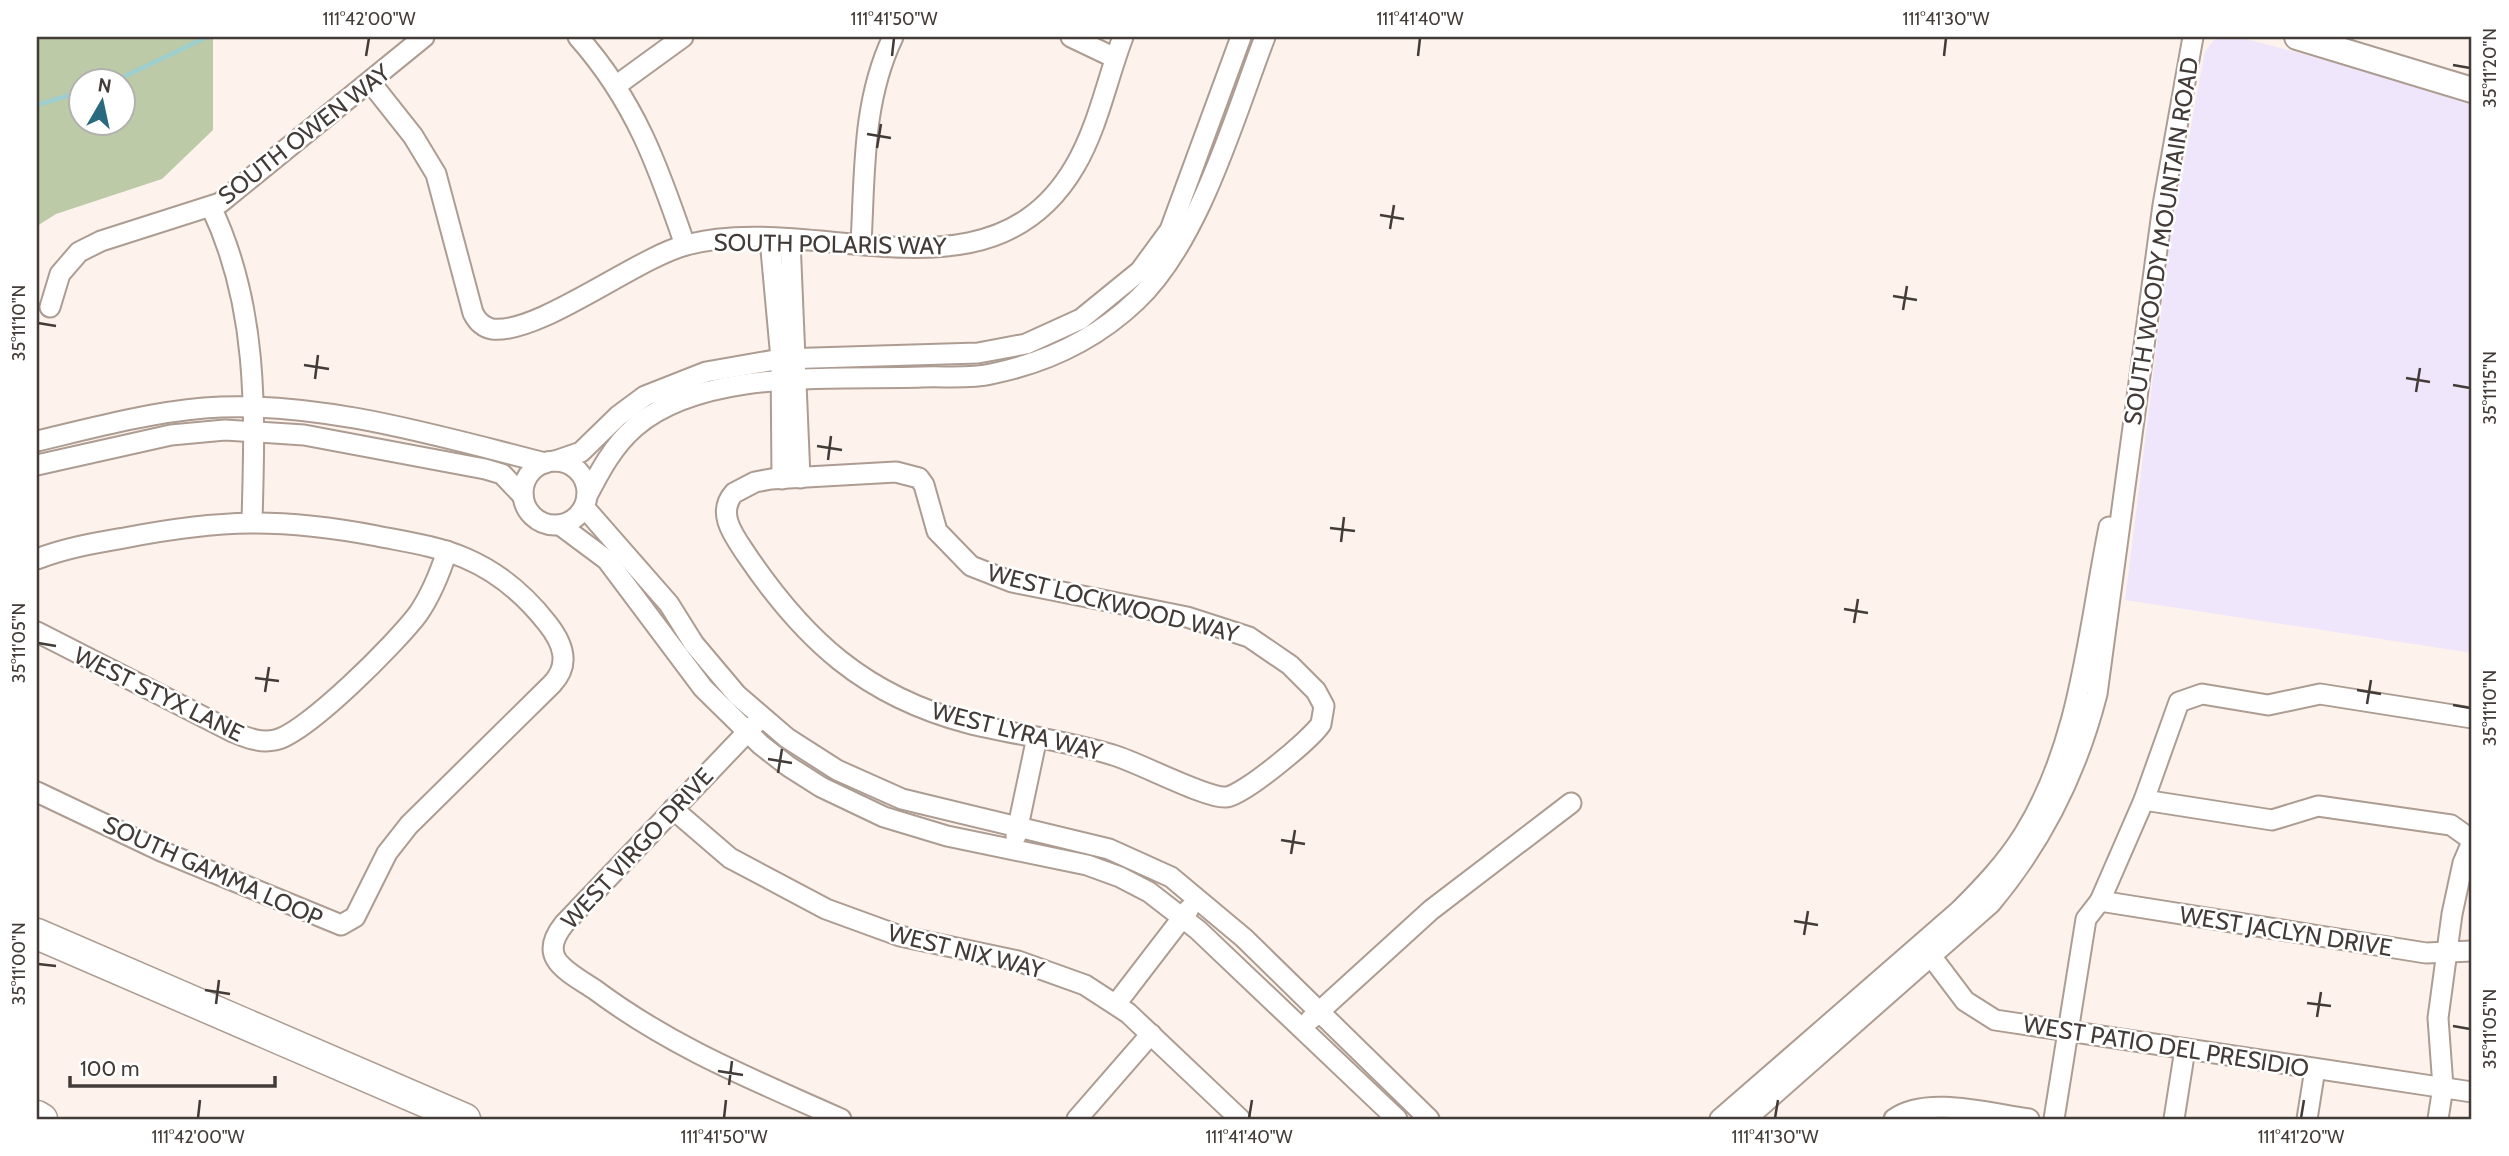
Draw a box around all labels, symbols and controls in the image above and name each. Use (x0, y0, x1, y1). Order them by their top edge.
text: 111°42'00"W (322, 8, 416, 30)
text: 111°41'50"W (851, 8, 937, 30)
text: 111°41'40"W (1376, 8, 1464, 30)
text: 111°41'30"W (1903, 8, 1989, 30)
text: 35°11'20"N (2479, 28, 2501, 108)
street label: SOUTH WOODY MOUNTAIN ROAD (2118, 55, 2204, 427)
street label: SOUTH OWEN WAY (212, 58, 396, 210)
north arrow (66, 66, 136, 136)
text: N (96, 73, 113, 98)
street label: SOUTH POLARIS WAY (713, 227, 947, 261)
text: 35°11'10"N (8, 285, 30, 361)
text: 35°11'15"N (2479, 351, 2501, 425)
street label: WEST LOCKWOOD WAY (985, 558, 1242, 648)
text: 35°11'05"N (8, 603, 30, 683)
street label: WEST STYX LANE (69, 640, 249, 748)
text: 35°11'10"N (2479, 670, 2501, 746)
street label: WEST LYRA WAY (929, 696, 1106, 766)
street label: WEST VIRGO DRIVE (555, 762, 719, 934)
street label: SOUTH GAMMA LOOP (99, 810, 328, 933)
street label: WEST JACLYN DRIVE (2177, 900, 2395, 962)
street label: WEST NIX WAY (885, 918, 1047, 984)
text: 35°11'00"N (8, 922, 30, 1006)
text: 35°11'05"N (2479, 989, 2501, 1069)
street label: WEST PATIO DEL PRESIDIO (2021, 1009, 2311, 1083)
scale bar (70, 1044, 275, 1088)
text: 100 m (80, 1056, 139, 1081)
text: 111°42'00"W (151, 1126, 245, 1148)
text: 111°41'50"W (681, 1126, 767, 1148)
text: 111°41'40"W (1205, 1126, 1293, 1148)
text: 111°41'30"W (1732, 1126, 1818, 1148)
text: 111°41'20"W (2258, 1126, 2344, 1148)

